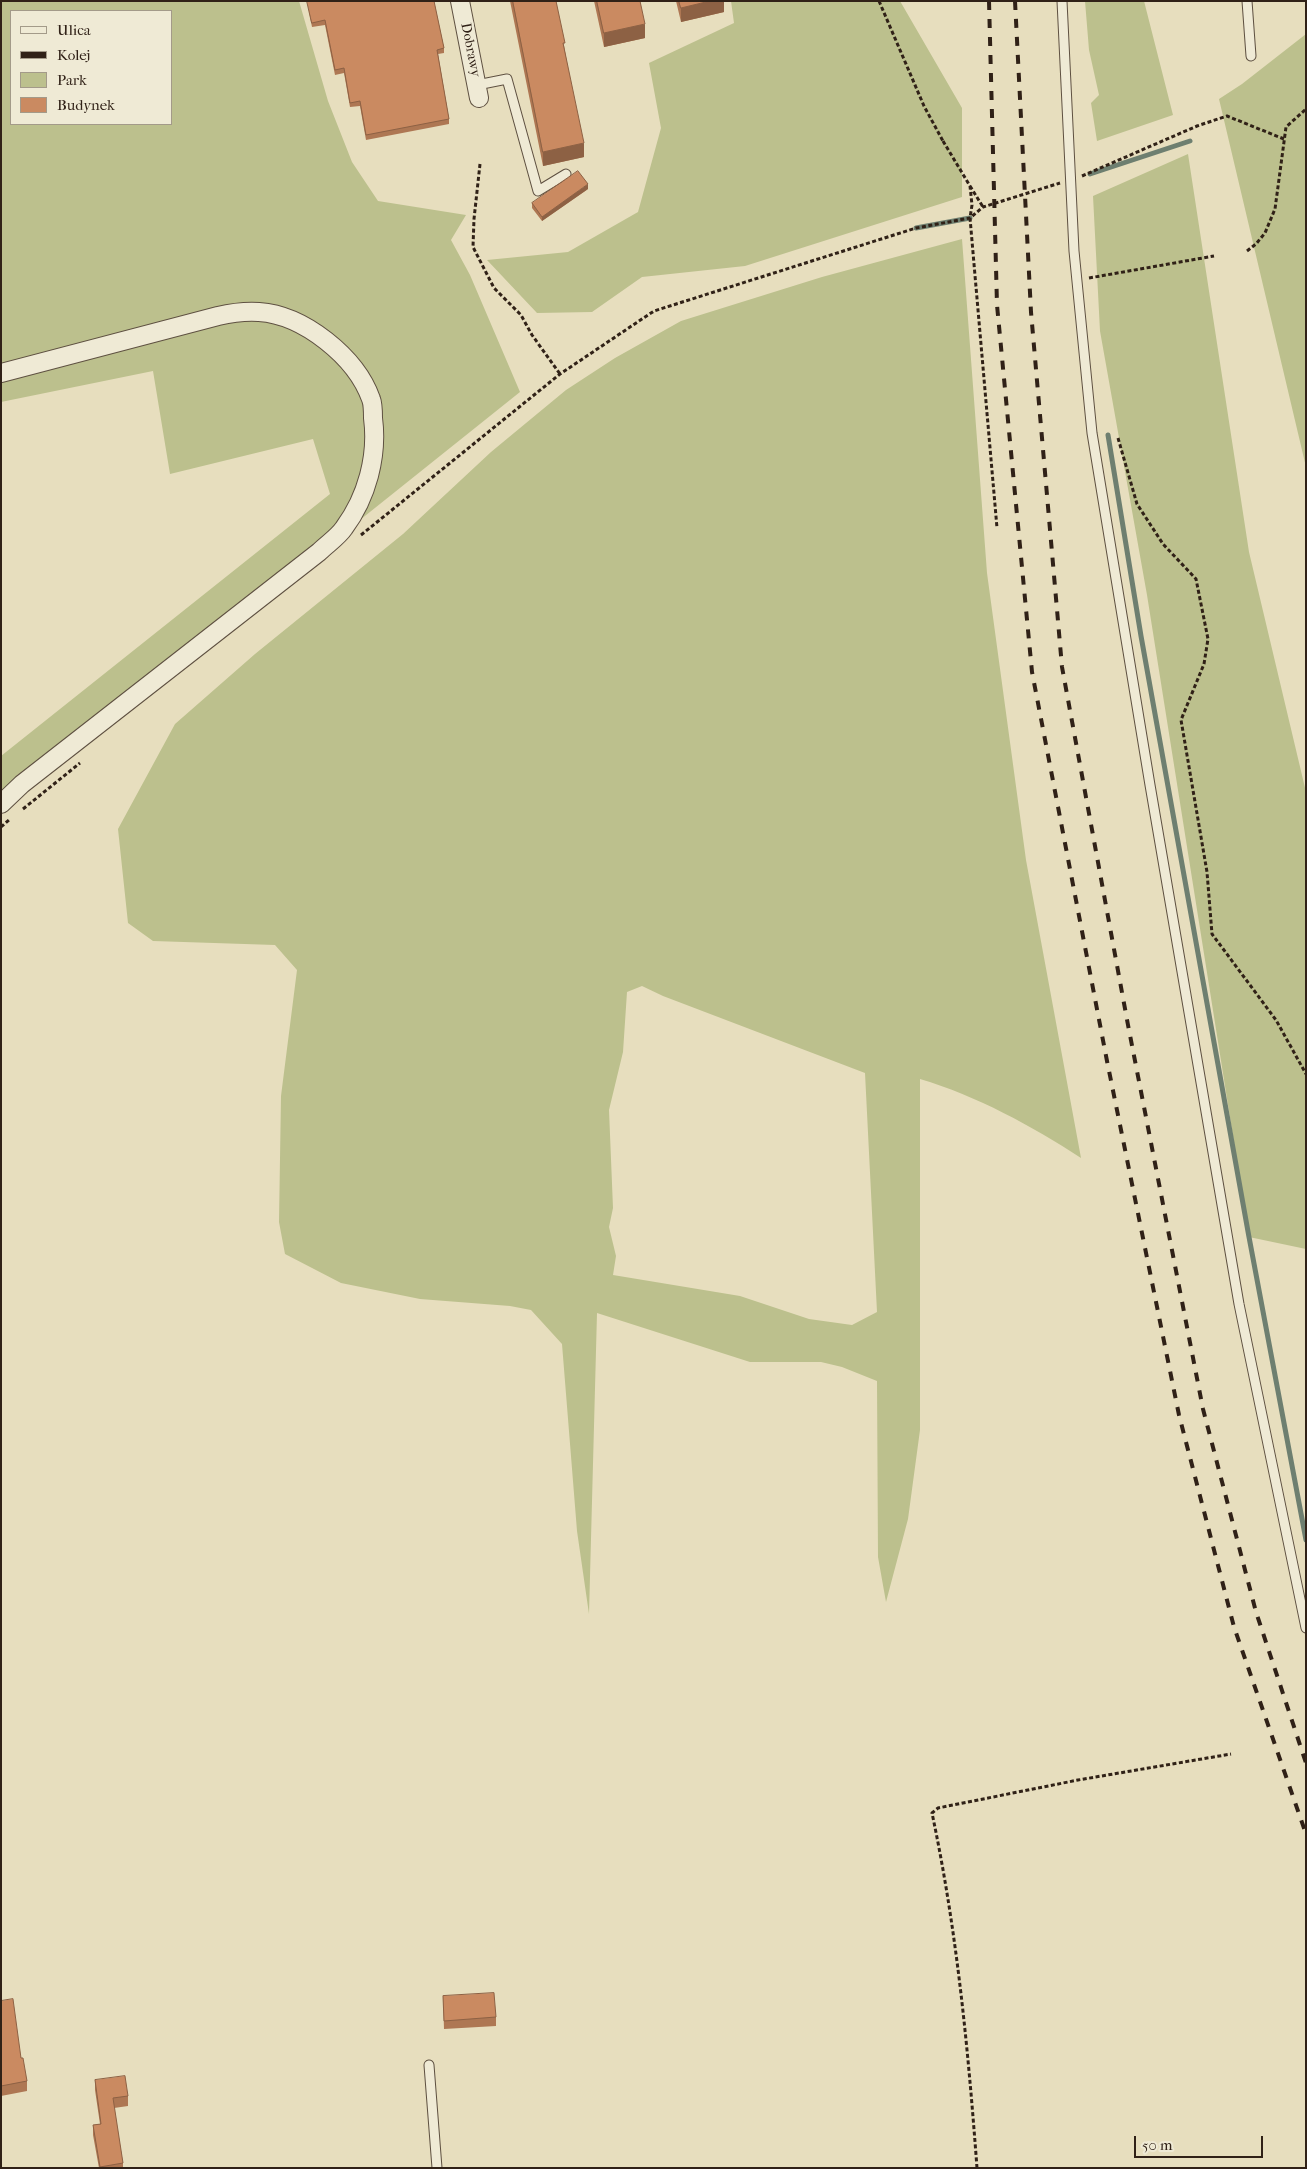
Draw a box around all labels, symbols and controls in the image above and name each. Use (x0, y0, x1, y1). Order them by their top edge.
legend (10, 10, 172, 125)
text: Ulica (57, 21, 91, 39)
street label: Dobrawy (457, 21, 483, 79)
text: Kolej (57, 46, 90, 64)
text: Park (57, 71, 87, 89)
text: Budynek (57, 96, 115, 114)
scale bar (1137, 2126, 1266, 2158)
text: 50 m (1142, 2136, 1172, 2154)

